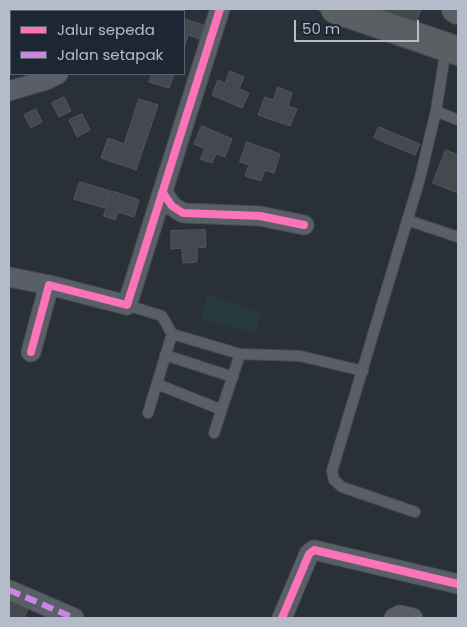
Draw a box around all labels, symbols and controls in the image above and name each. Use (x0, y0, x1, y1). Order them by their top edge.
legend (10, 10, 185, 75)
scale bar (297, 10, 422, 42)
text: 50 m (302, 18, 340, 39)
text: Jalur sepeda (57, 19, 155, 40)
text: Jalan setapak (57, 44, 163, 65)

